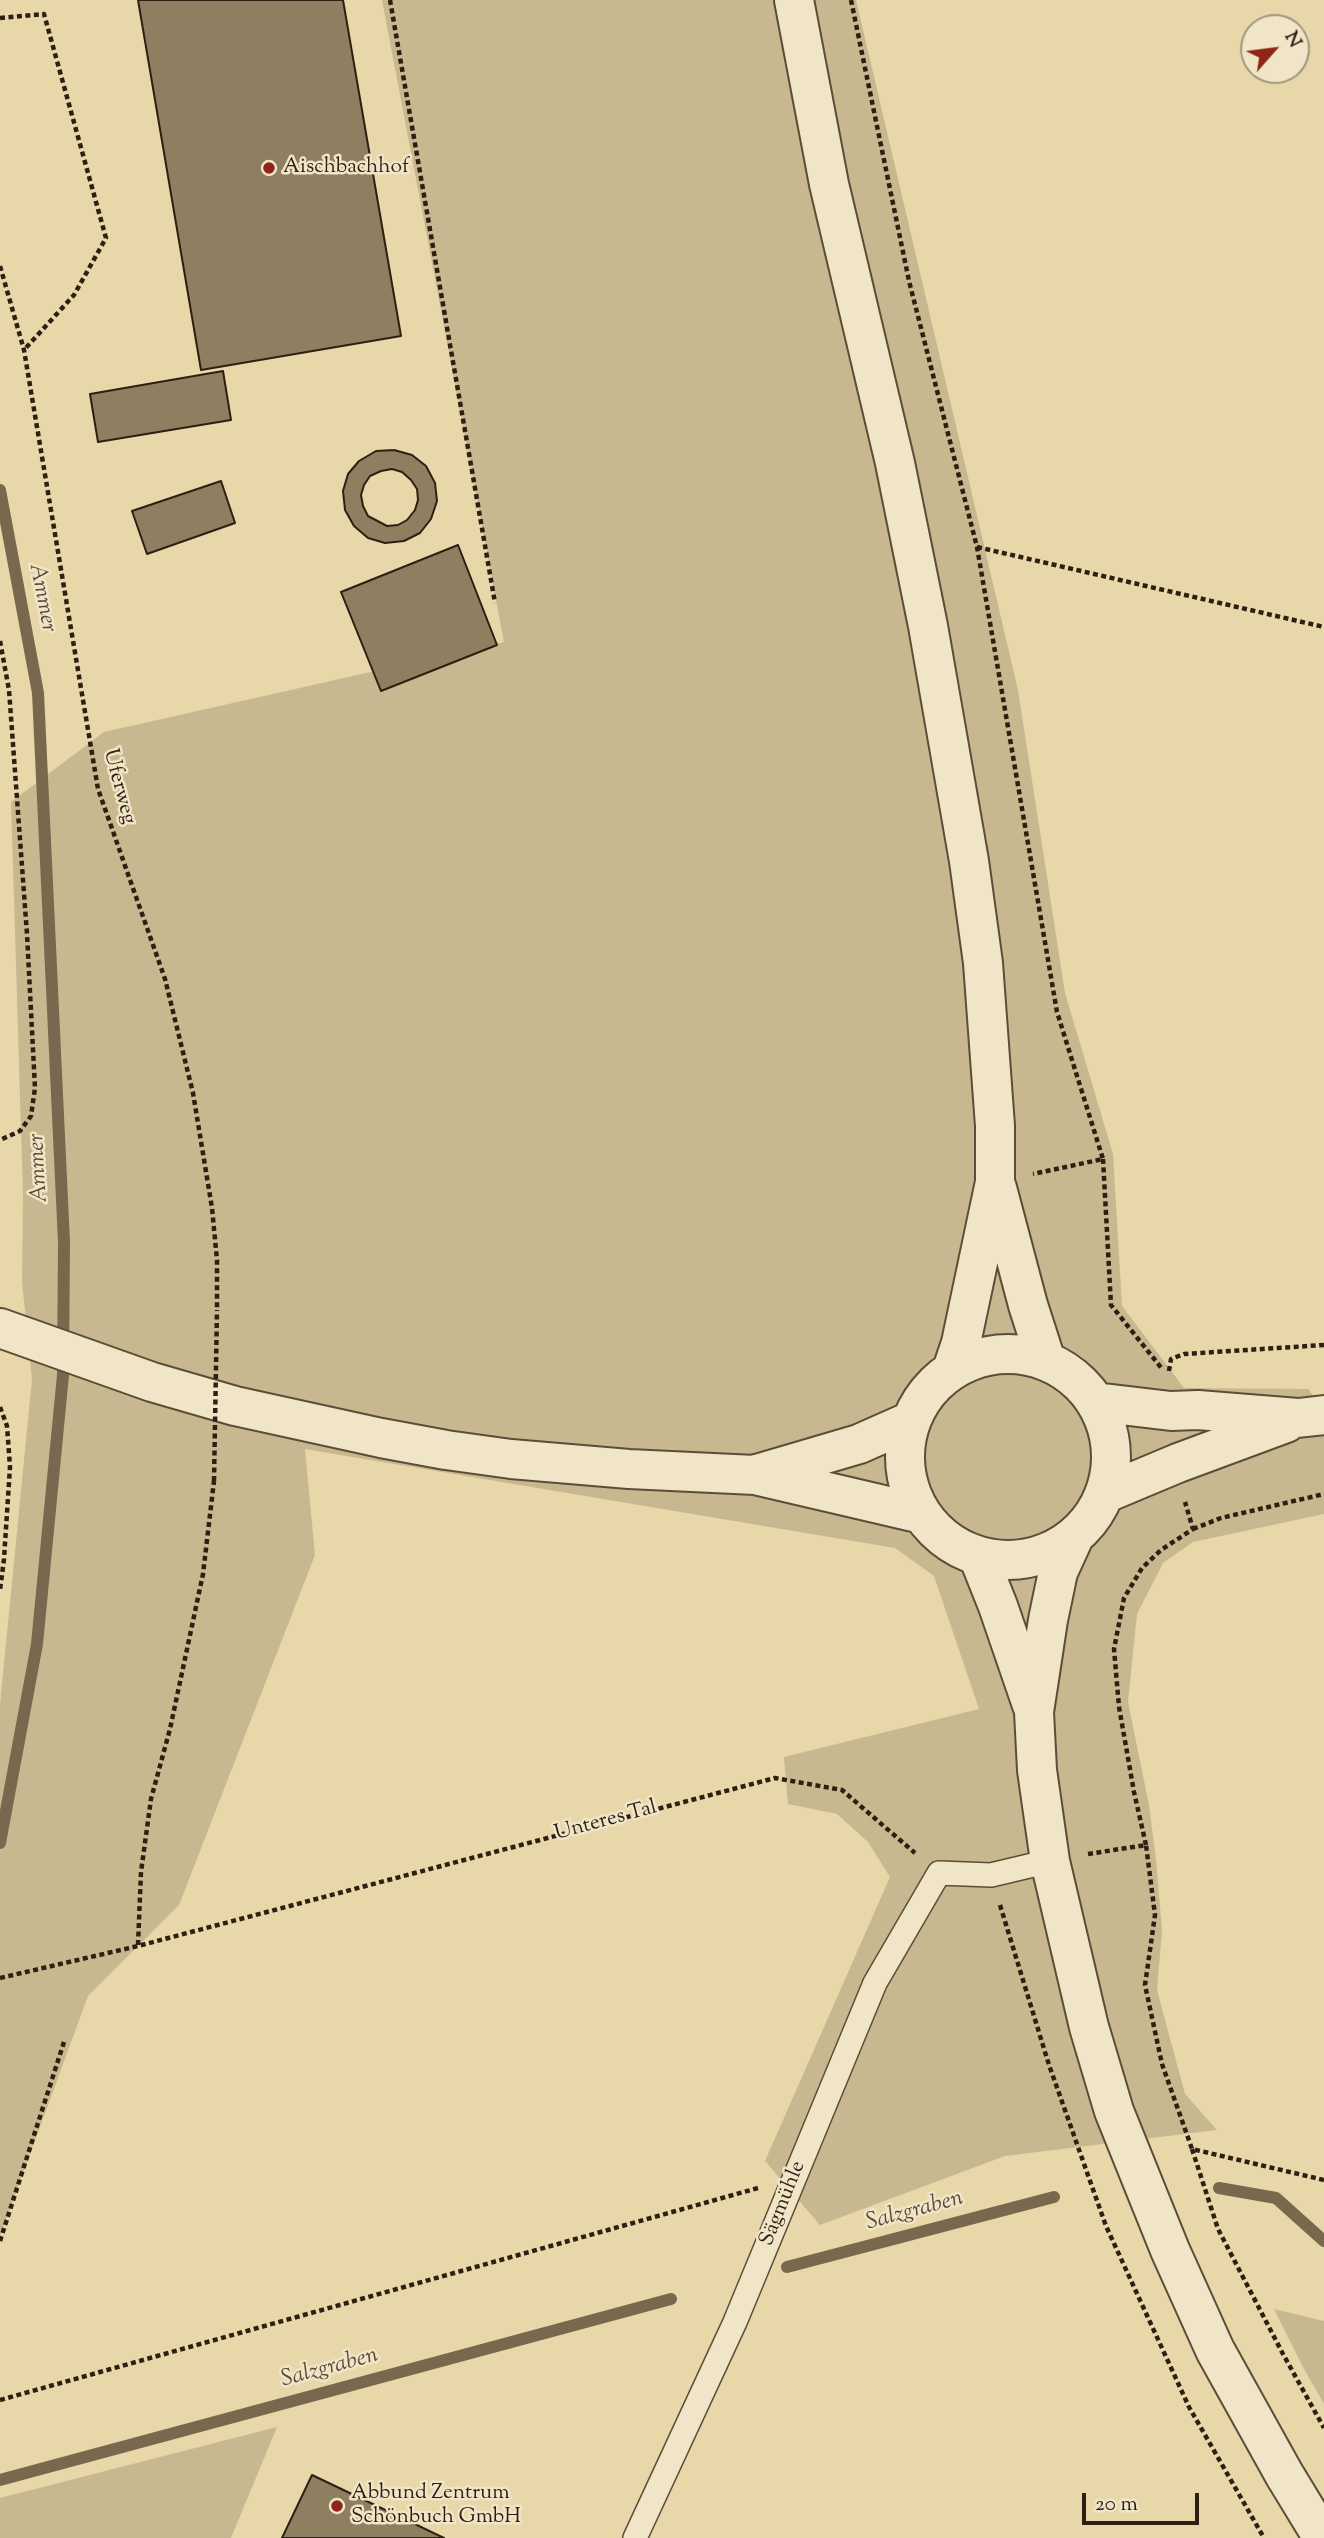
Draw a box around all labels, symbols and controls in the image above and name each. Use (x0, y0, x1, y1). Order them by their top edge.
north arrow (1240, 14, 1310, 84)
text: N (1277, 27, 1308, 53)
place label: Aischbachhof (283, 155, 409, 181)
marker: Aischbachhof (261, 160, 277, 176)
water label: Ammer (21, 561, 61, 635)
street label: Uferweg (96, 747, 140, 827)
water label: Ammer (24, 1133, 56, 1203)
street label: Unteres Tal (552, 1796, 660, 1848)
street label: Sägmühle (756, 2158, 812, 2250)
water label: Salzgraben (864, 2186, 966, 2238)
water label: Salzgraben (279, 2343, 381, 2395)
scale bar (1086, 2478, 1203, 2522)
place label: Abbund Zentrum Schönbuch GmbH (351, 2481, 521, 2531)
text: 20 m (1095, 2490, 1138, 2520)
marker: Abbund Zentrum Schönbuch GmbH (329, 2498, 345, 2514)

